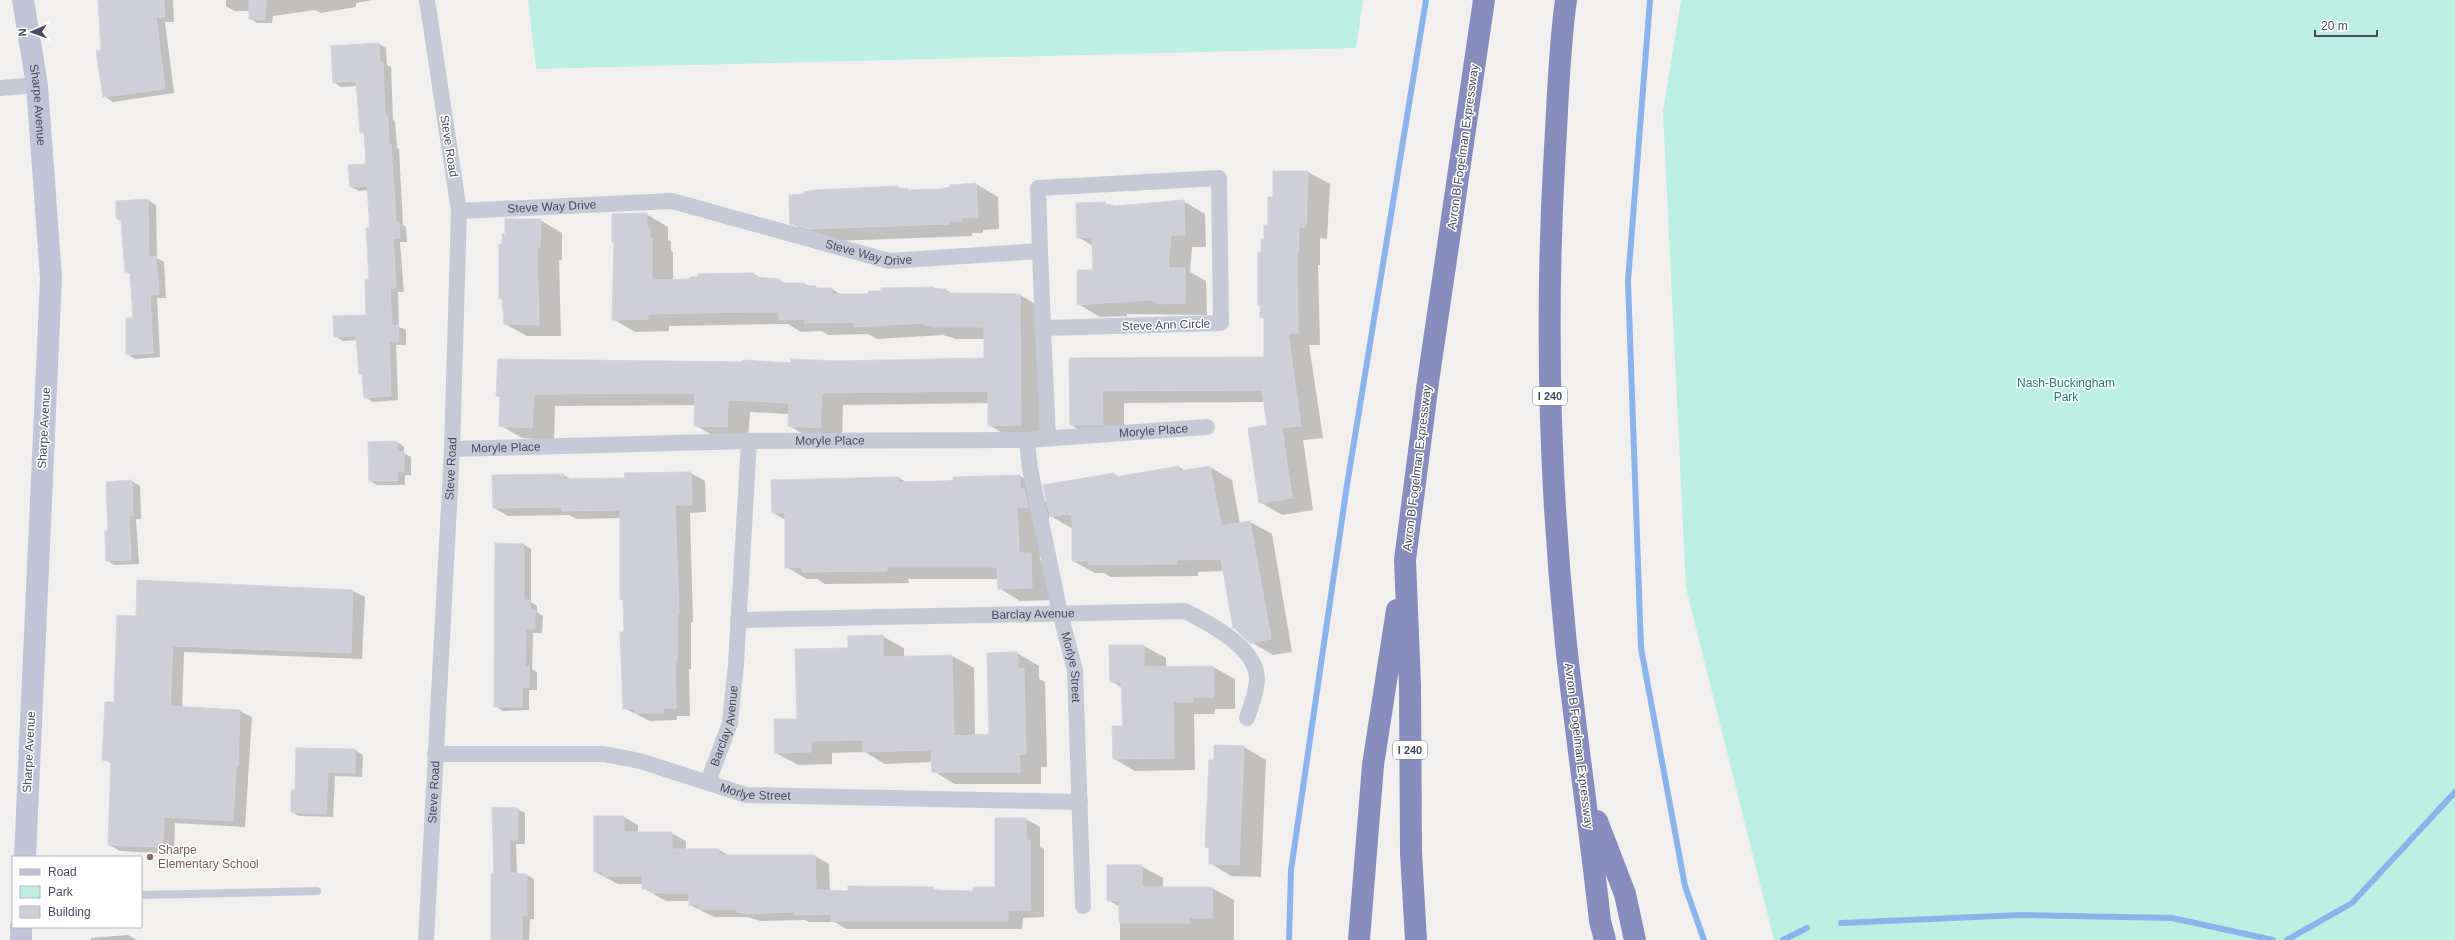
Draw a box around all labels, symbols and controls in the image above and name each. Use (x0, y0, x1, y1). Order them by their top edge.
north arrow (12, 12, 52, 52)
scale bar (2315, 12, 2377, 38)
text: 20 m (2321, 19, 2348, 33)
text: N (16, 28, 28, 37)
street label: Sharpe Avenue (27, 63, 48, 147)
street label: Avron B Fogelman Expressway (1444, 63, 1482, 231)
street label: Steve Road (437, 114, 461, 178)
street label: Steve Way Drive (507, 198, 597, 216)
street label: Steve Way Drive (824, 237, 913, 269)
street label: Steve Ann Circle (1121, 316, 1211, 334)
park label: Nash-Buckingham Park (2017, 376, 2115, 404)
street label: Avron B Fogelman Expressway (1400, 384, 1434, 552)
street label: Sharpe Avenue (35, 386, 53, 469)
road number: I 240 (1533, 387, 1567, 405)
street label: Moryle Place (1118, 421, 1189, 440)
street label: Moryle Place (795, 434, 865, 448)
street label: Steve Road (442, 437, 459, 500)
street label: Moryle Place (471, 440, 541, 455)
street label: Barclay Avenue (991, 606, 1075, 622)
street label: Morlye Street (1058, 631, 1083, 703)
street label: Avron B Fogelman Expressway (1562, 662, 1596, 830)
street label: Barclay Avenue (708, 685, 741, 768)
street label: Sharpe Avenue (20, 710, 38, 793)
road number: I 240 (1393, 741, 1427, 759)
street label: Steve Road (425, 760, 442, 824)
street label: Morlye Street (718, 780, 792, 803)
place label: Sharpe Elementary School (158, 843, 259, 871)
marker: Sharpe Elementary School (145, 852, 155, 862)
legend (12, 856, 142, 928)
text: Road (48, 865, 77, 879)
text: Park (48, 885, 74, 899)
text: Building (48, 905, 91, 919)

